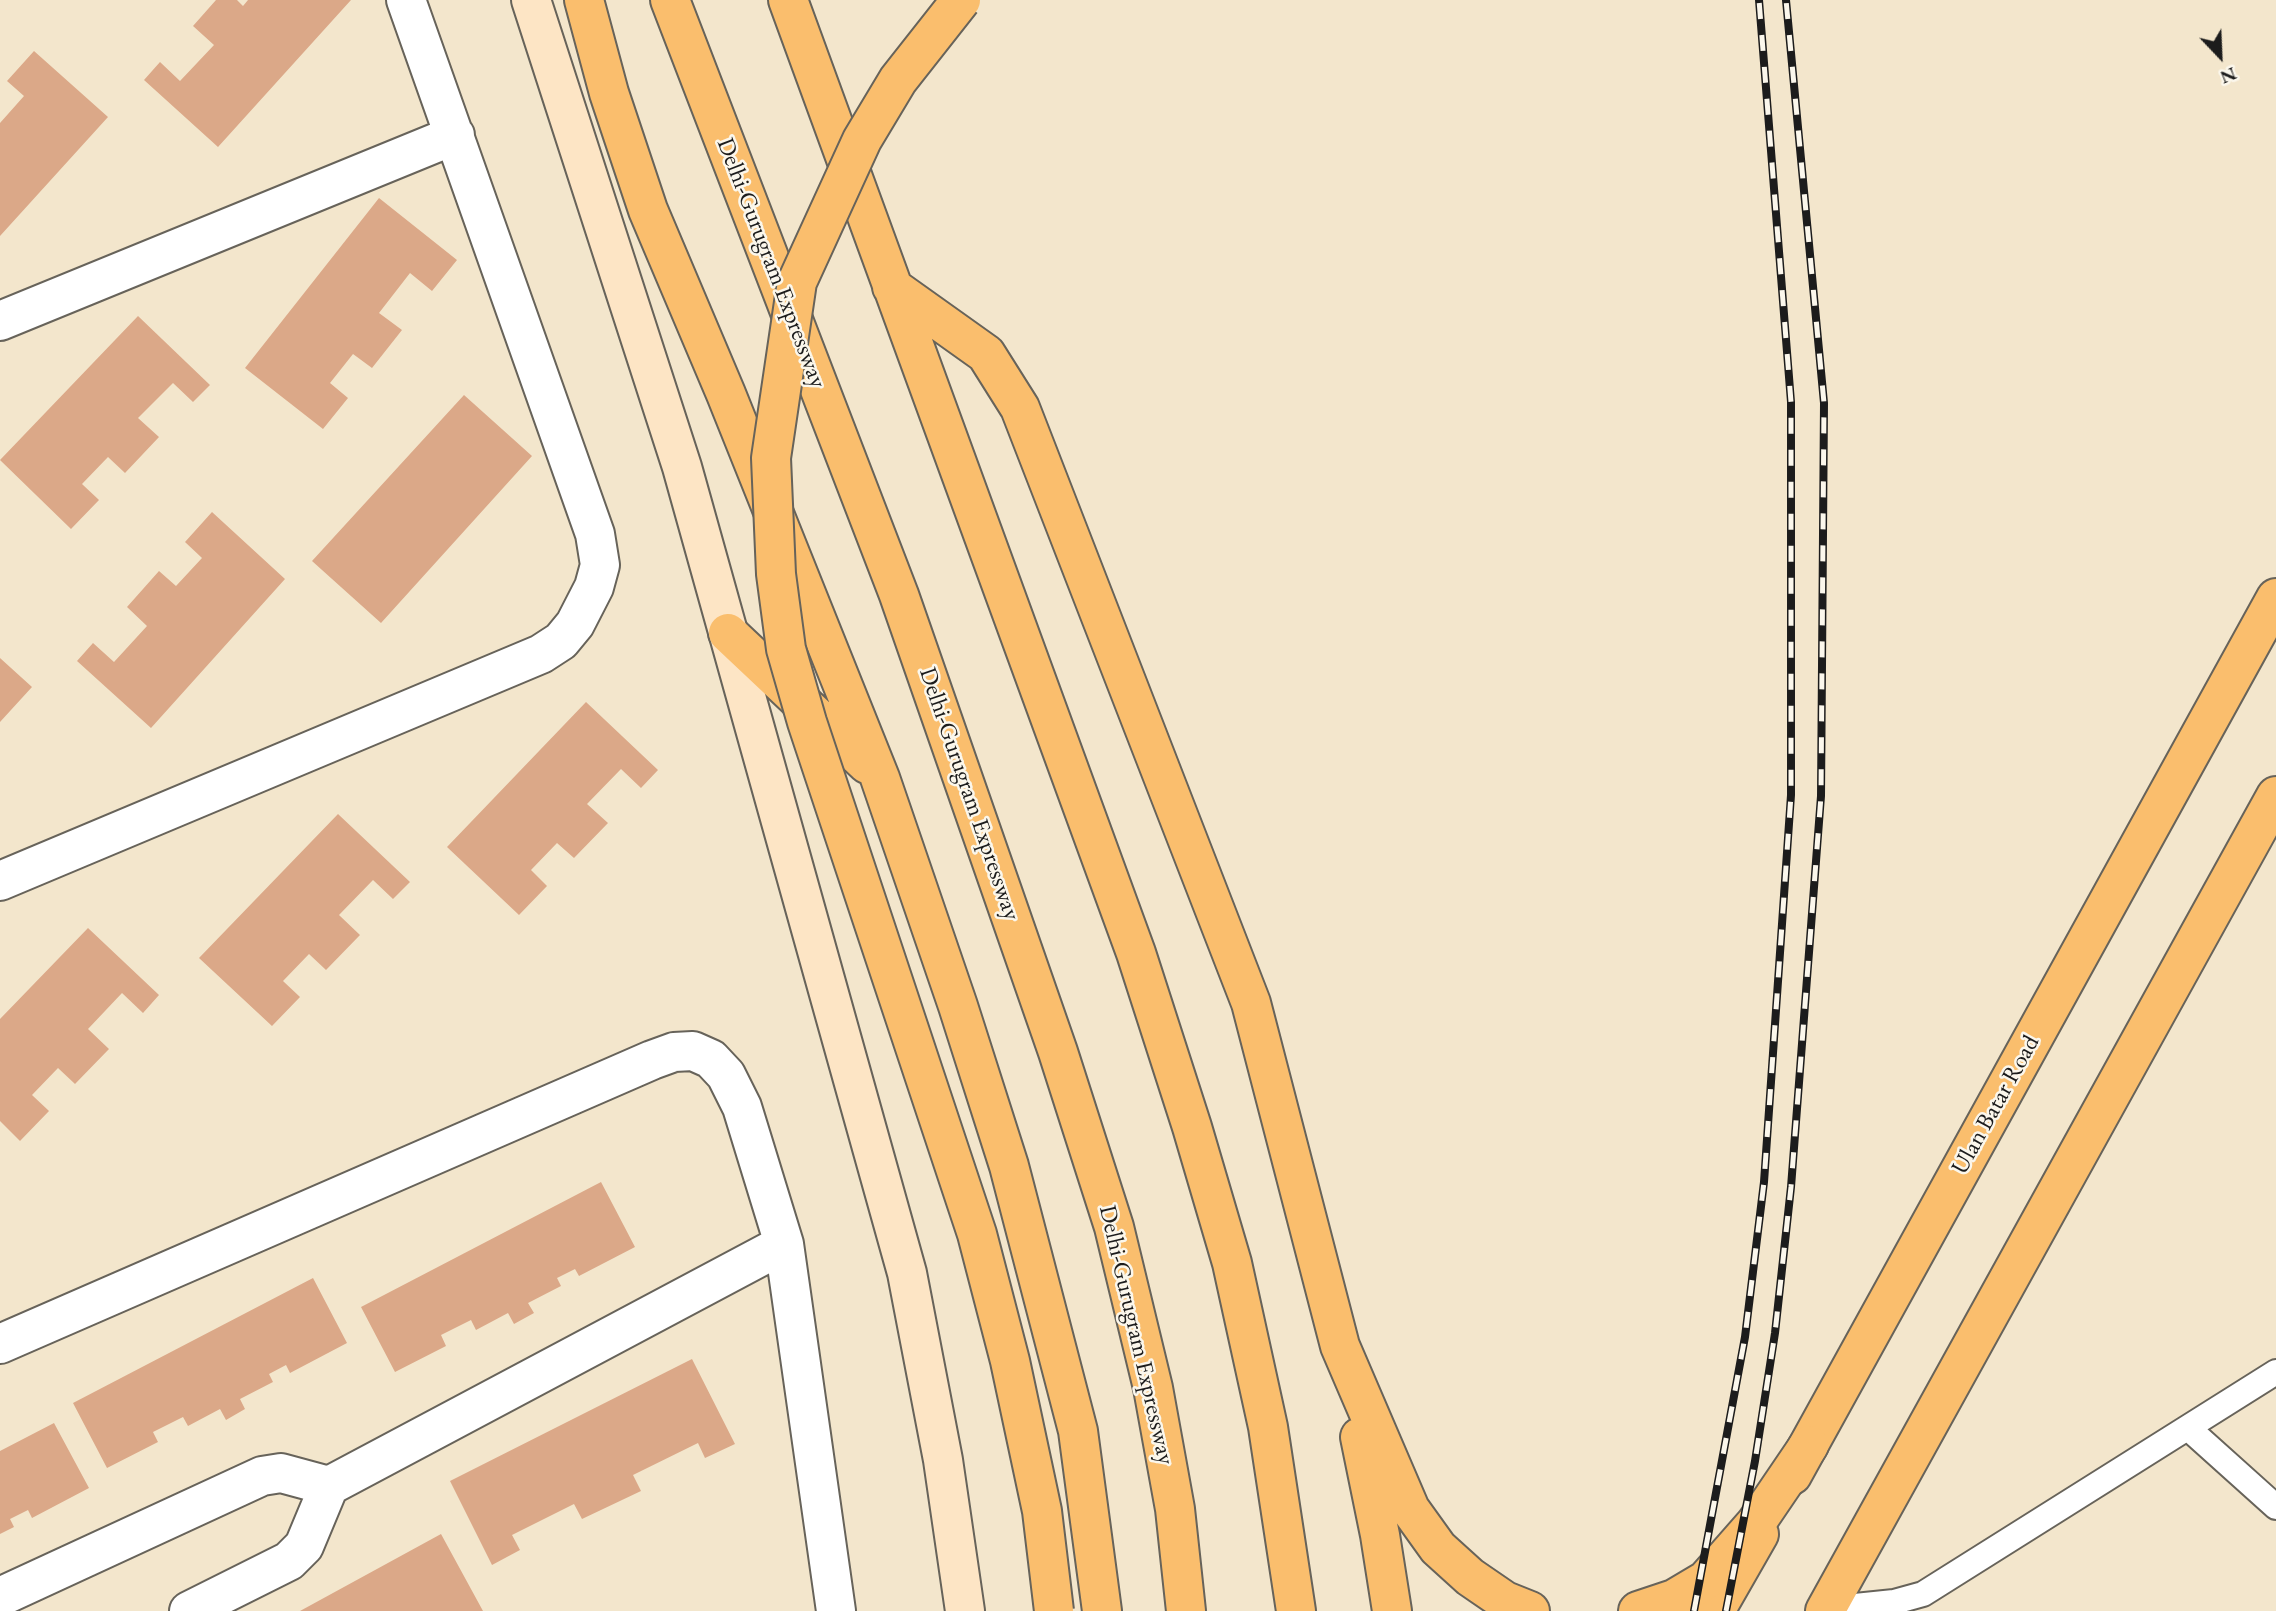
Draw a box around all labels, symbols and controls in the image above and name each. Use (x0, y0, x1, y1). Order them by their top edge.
north arrow (2185, 21, 2255, 91)
text: N (2216, 61, 2240, 90)
street label: Delhi-Gurugram Expressway (710, 134, 832, 392)
street label: Delhi-Gurugram Expressway (912, 664, 1026, 924)
street label: Ulan Batar Road (1946, 1031, 2046, 1179)
street label: Delhi-Gurugram Expressway (1092, 1202, 1180, 1468)

